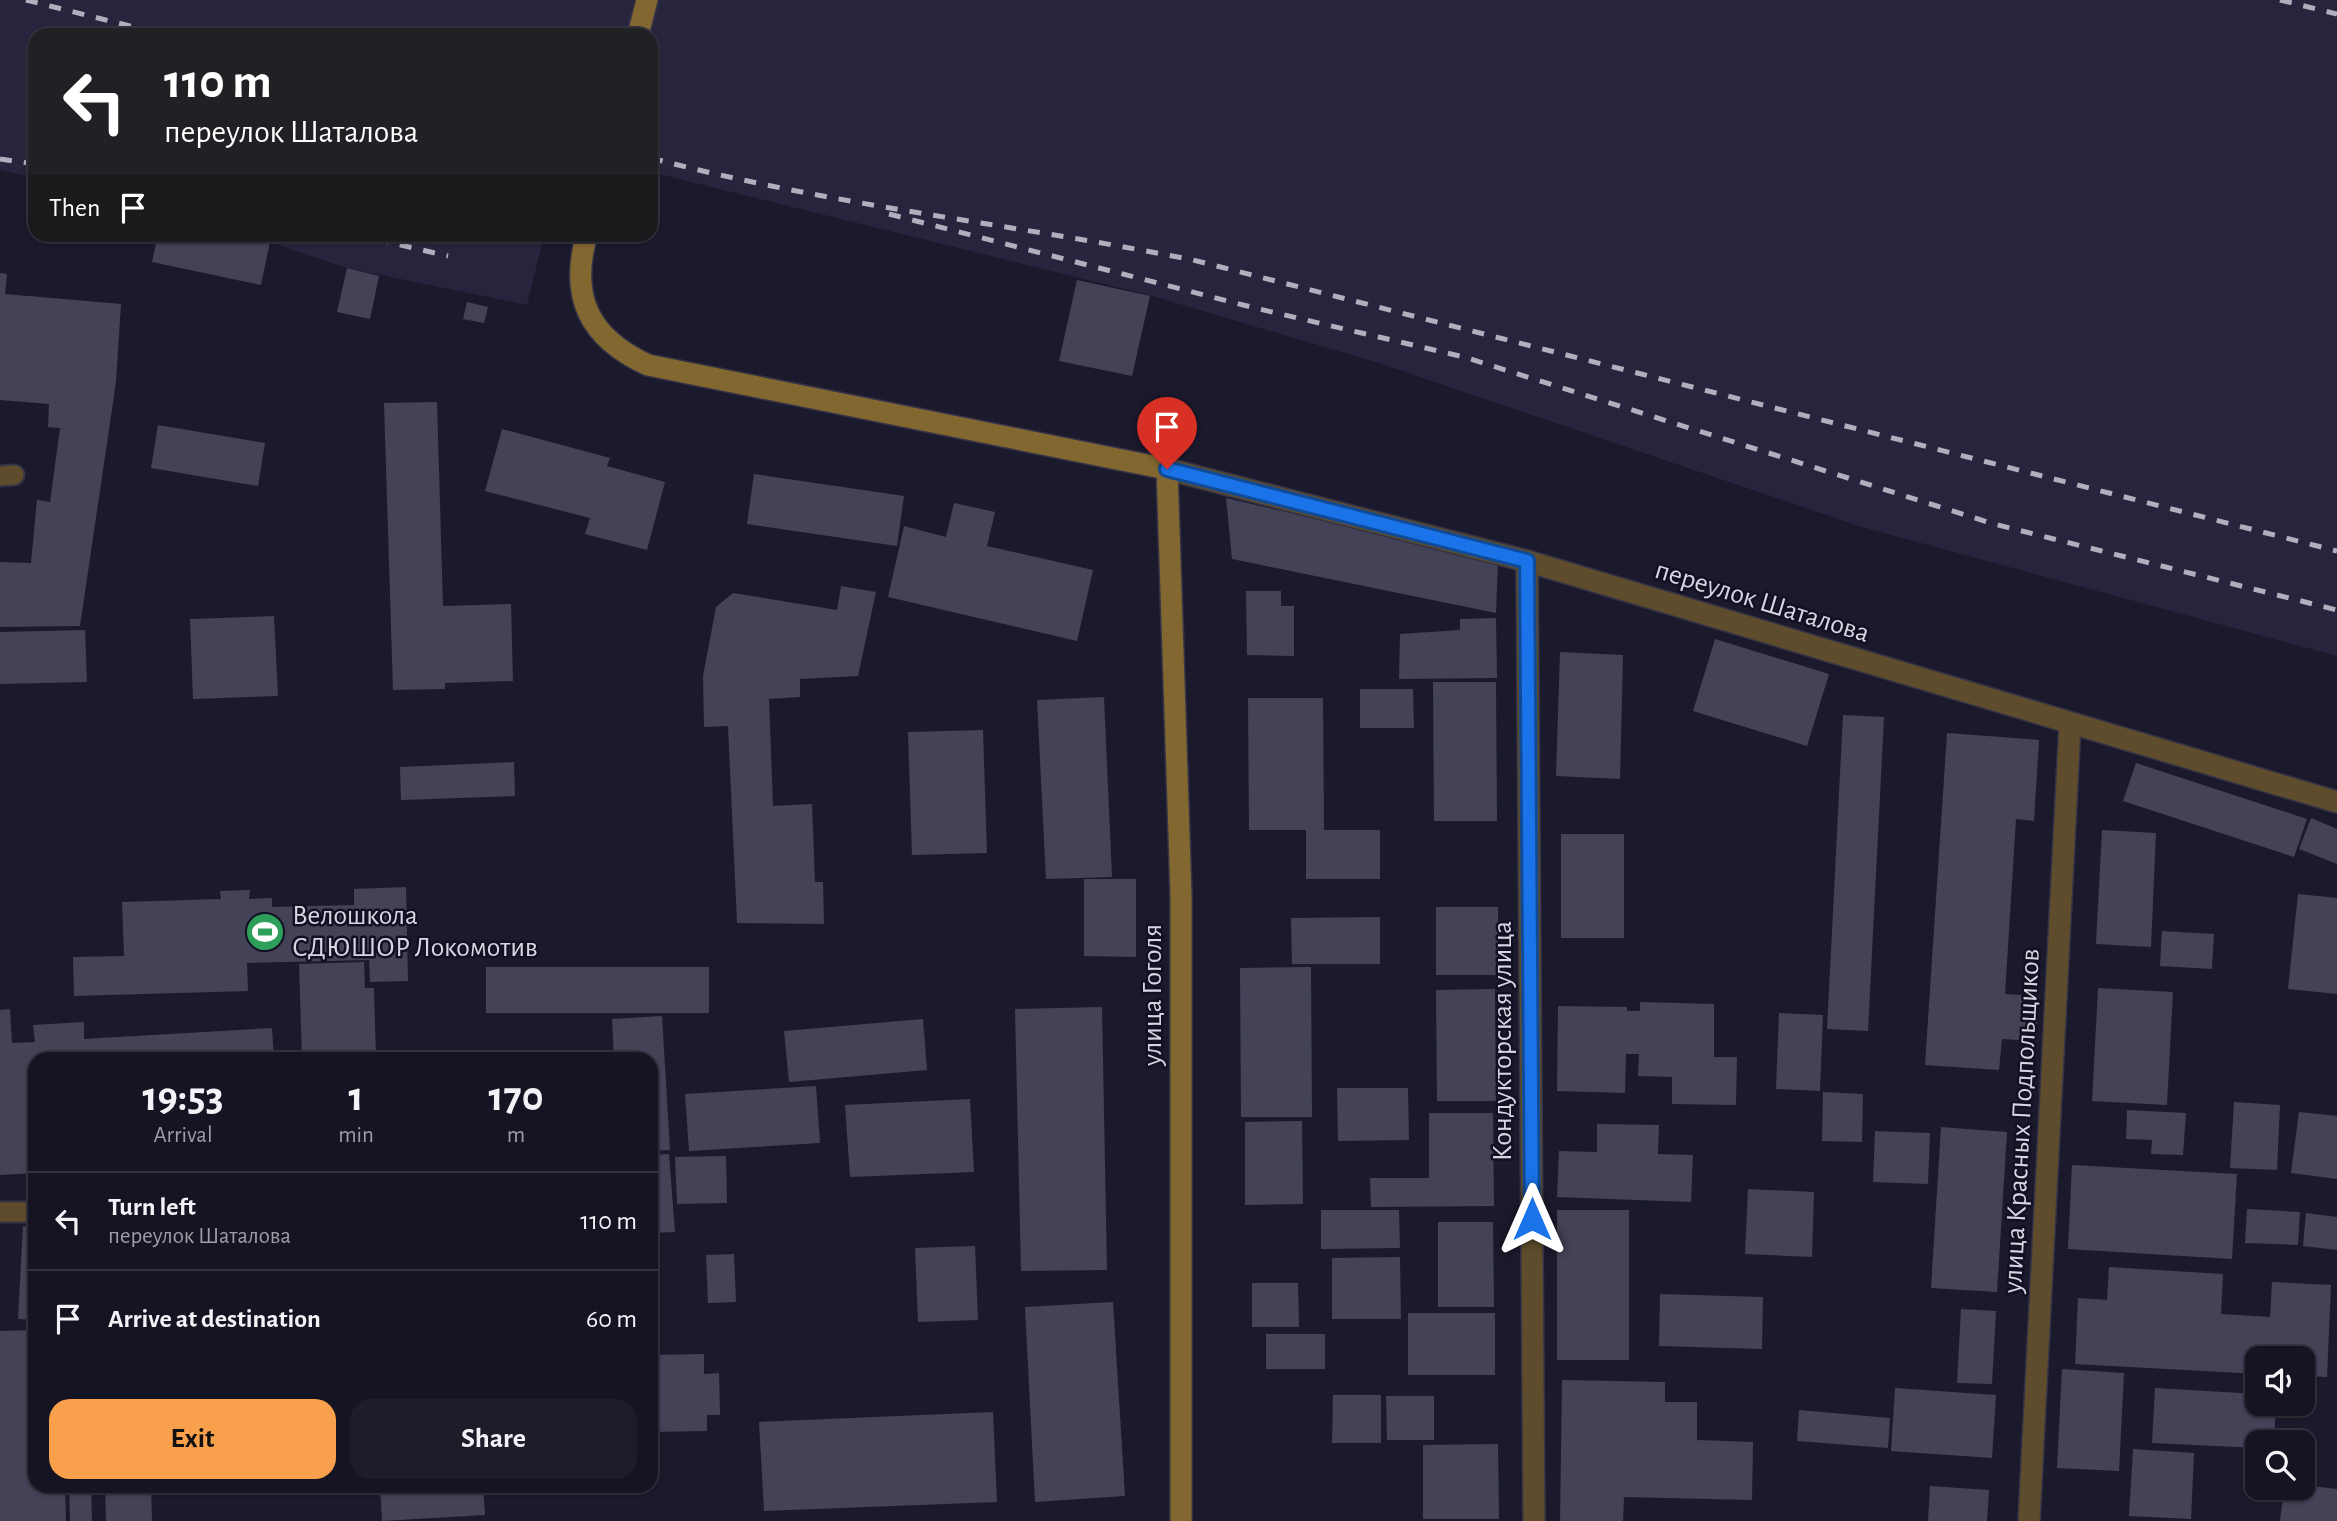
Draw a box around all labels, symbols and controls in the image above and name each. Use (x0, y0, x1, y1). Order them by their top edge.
icon: left (49, 56, 140, 147)
text: 110 m (164, 58, 272, 107)
text: переулок Шаталова (164, 116, 418, 148)
icon: arrive (114, 189, 152, 227)
text: Then (49, 195, 100, 221)
pin (1137, 397, 1197, 469)
icon: arrive (1148, 408, 1186, 446)
street label: переулок Шаталова (1651, 556, 1873, 648)
place label: Велошкола СДЮШОР Локомотив (292, 902, 538, 962)
sports icon: Велошкола СДЮШОР Локомотив (244, 911, 286, 953)
street label: Кондукторская улица (1489, 921, 1517, 1161)
street label: улица Гоголя (1139, 924, 1167, 1067)
street label: улица Красных Подпольщиков (1999, 948, 2045, 1295)
text: 19:53 (142, 1076, 224, 1118)
text: 1 (348, 1076, 364, 1118)
text: 170 (488, 1076, 544, 1118)
text: Arrival (153, 1124, 213, 1147)
text: min (338, 1124, 374, 1147)
text: m (507, 1124, 525, 1147)
position arrow (1495, 1182, 1569, 1256)
text: Turn left (108, 1194, 196, 1220)
icon: left (49, 1202, 87, 1240)
text: 110 m (580, 1208, 637, 1234)
text: переулок Шаталова (108, 1225, 291, 1248)
icon: arrive (49, 1300, 87, 1338)
text: Arrive at destination (108, 1306, 321, 1332)
text: 60 m (586, 1306, 637, 1332)
map controls (2245, 1346, 2315, 1500)
button: sound (2245, 1346, 2315, 1416)
button: Exit (49, 1399, 336, 1479)
button: Share (350, 1399, 637, 1479)
button: search (2245, 1430, 2315, 1500)

